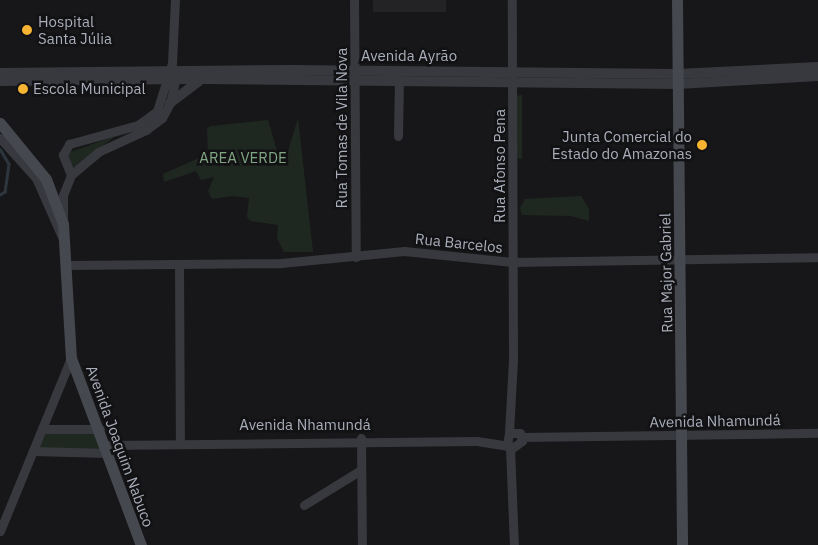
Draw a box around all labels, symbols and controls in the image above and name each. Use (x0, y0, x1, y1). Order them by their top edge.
place label: Hospital Santa Júlia (38, 12, 112, 47)
marker: Hospital Santa Júlia (20, 23, 34, 37)
street label: Avenida Ayrão (361, 47, 457, 65)
street label: Rua Tomas de Vila Nova (333, 48, 351, 208)
place label: Escola Municipal (33, 80, 146, 98)
marker: Escola Municipal (17, 83, 29, 95)
street label: Rua Afonso Pena (491, 109, 509, 223)
place label: Junta Comercial do Estado do Amazonas (552, 127, 692, 162)
marker: Junta Comercial do Estado do Amazonas (696, 139, 708, 151)
park label: AREA VERDE (199, 149, 287, 167)
street label: Rua Major Gabriel (656, 213, 676, 333)
street label: Rua Barcelos (414, 229, 504, 257)
street label: Avenida Joaquim Nabuco (82, 363, 158, 529)
street label: Avenida Nhamundá (649, 411, 781, 431)
street label: Avenida Nhamundá (239, 416, 371, 434)

